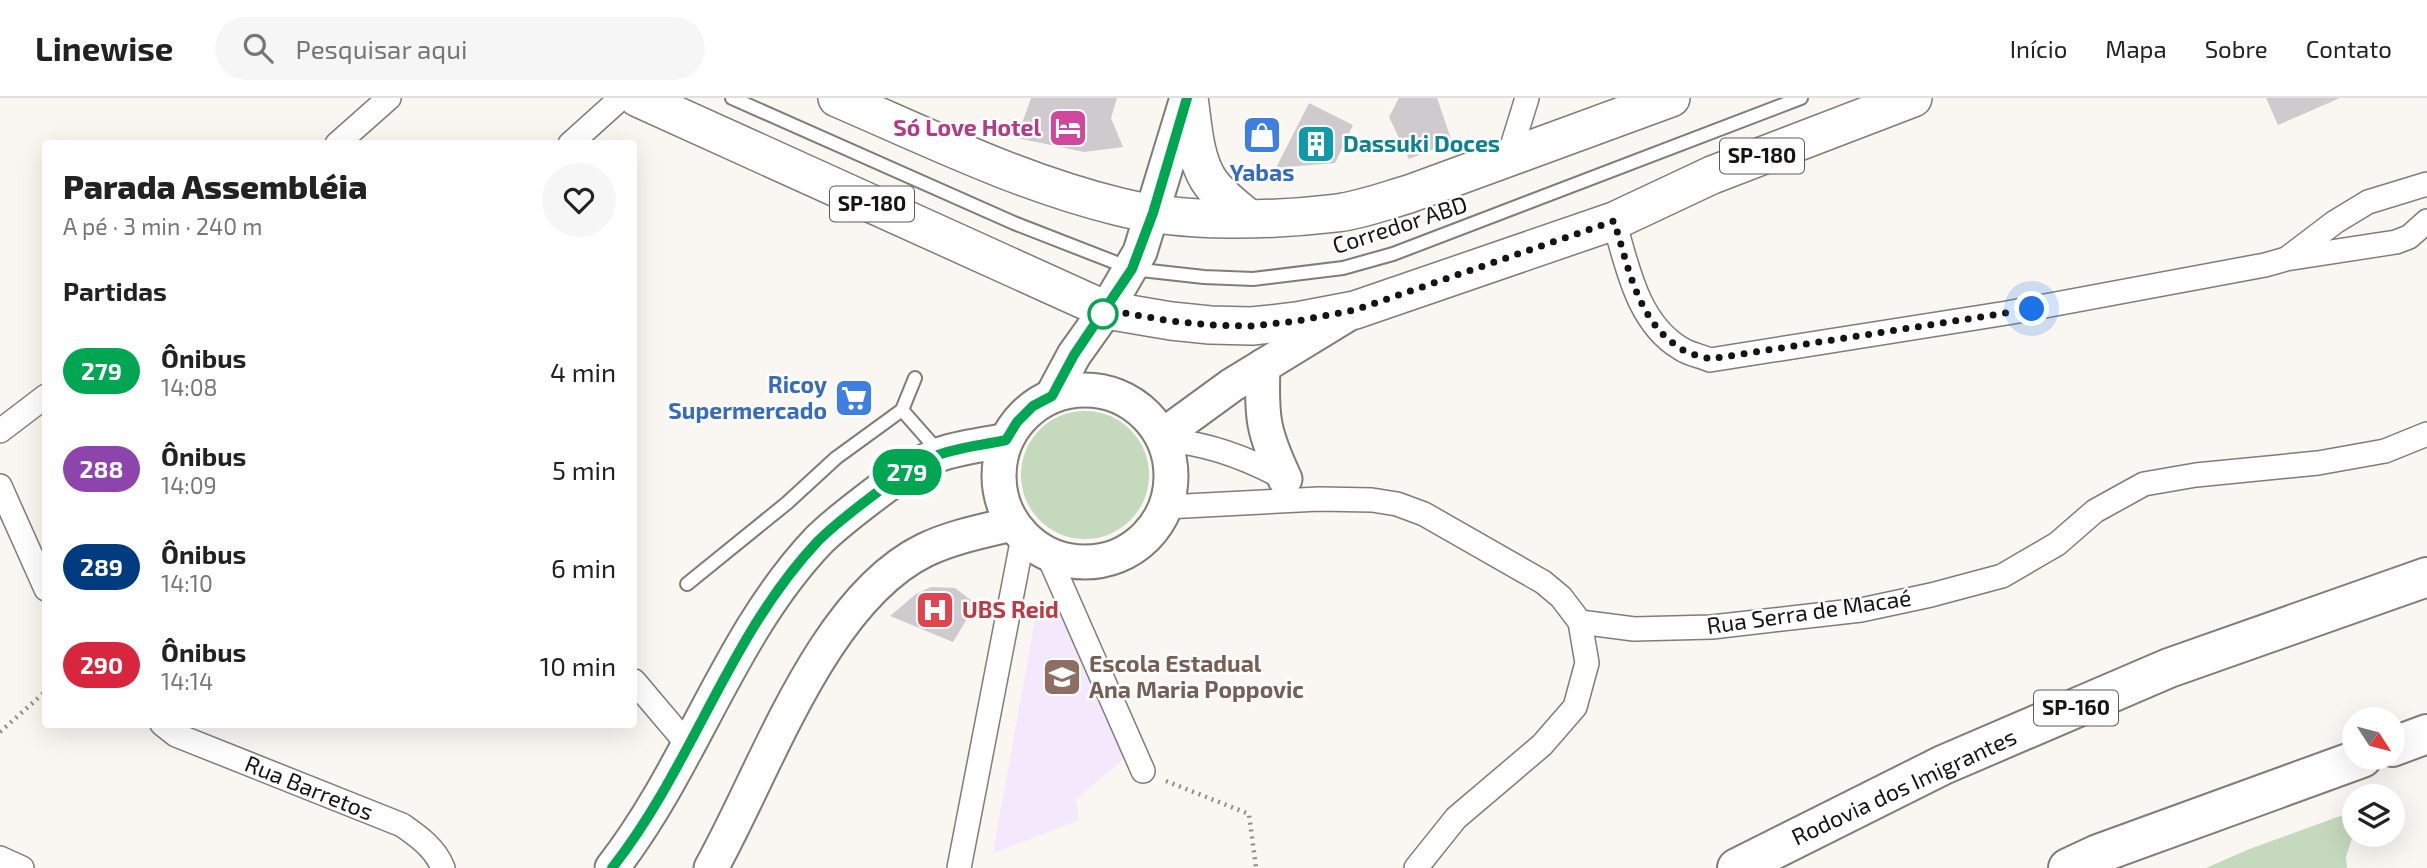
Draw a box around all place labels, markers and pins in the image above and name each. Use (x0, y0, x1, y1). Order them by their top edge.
hotel icon: Só Love Hotel (1047, 107, 1089, 149)
place label: Só Love Hotel (893, 113, 1041, 141)
shop icon: Yabas (1241, 114, 1283, 156)
building icon: Dassuki Doces (1295, 123, 1337, 165)
place label: Dassuki Doces (1343, 129, 1500, 157)
place label: Yabas (1230, 158, 1294, 186)
unlabelled marker (1088, 299, 1118, 329)
place label: Ricoy Supermercado (668, 370, 827, 424)
supermarket icon: Ricoy Supermercado (833, 377, 875, 419)
hospital icon: UBS Reid (914, 589, 956, 631)
place label: UBS Reid (962, 595, 1059, 623)
place label: Escola Estadual Ana Maria Poppovic (1089, 649, 1304, 703)
school or university icon: Escola Estadual Ana Maria Poppovic (1041, 656, 1083, 698)

